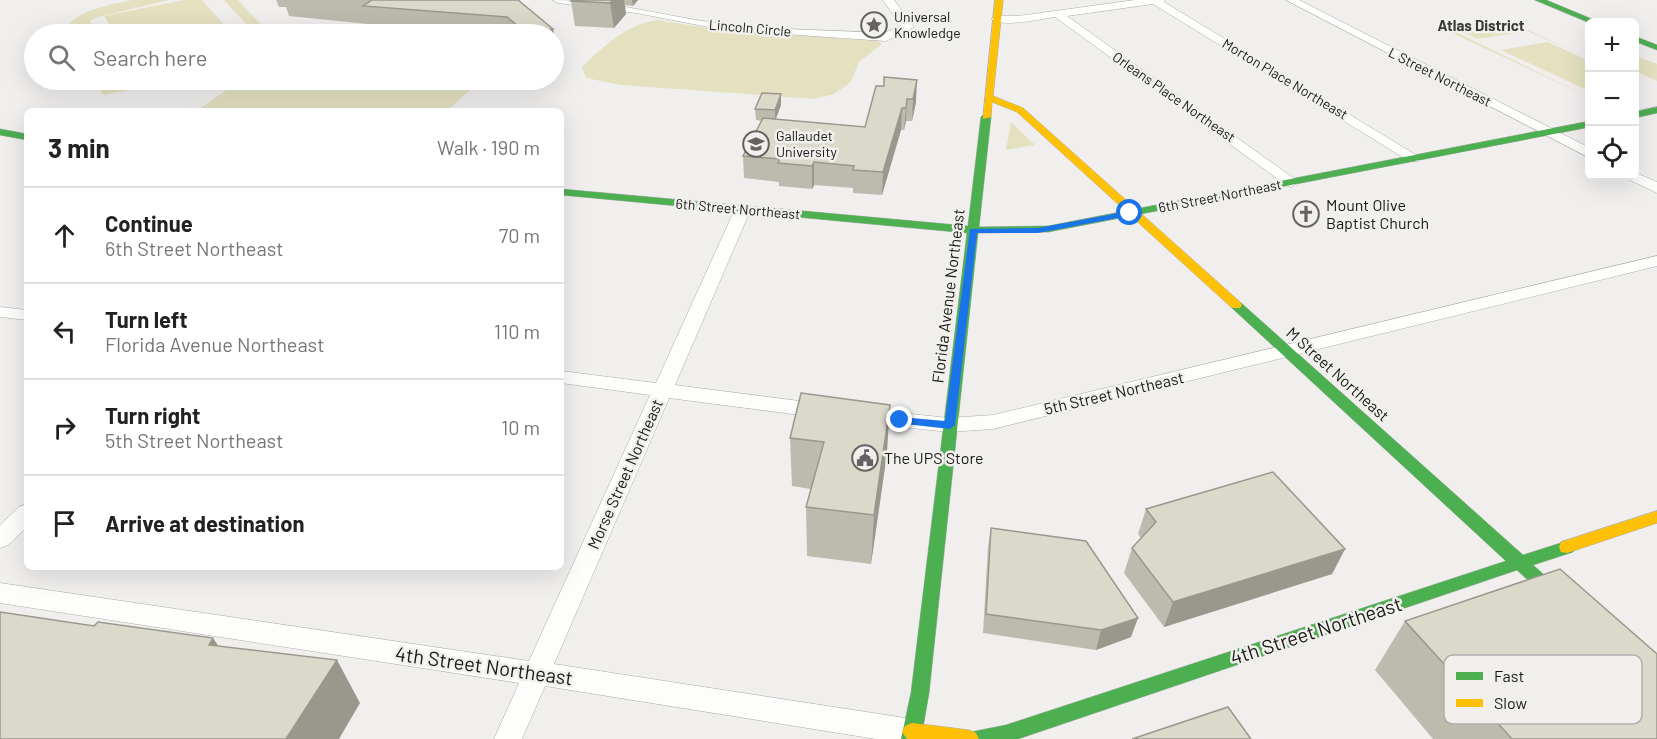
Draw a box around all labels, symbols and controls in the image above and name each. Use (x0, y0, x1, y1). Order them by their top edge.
place label: Universal Knowledge (894, 8, 961, 41)
place icon: Universal Knowledge (859, 10, 889, 40)
street label: Lincoln Circle (708, 15, 792, 40)
district label: Atlas District (1437, 16, 1525, 34)
map controls (1585, 18, 1639, 180)
button: + (1585, 18, 1639, 72)
search box (24, 24, 564, 90)
street label: Morton Place Northeast (1219, 34, 1351, 123)
icon: search (45, 41, 78, 74)
street label: L Street Northeast (1386, 43, 1494, 110)
text: Search here (93, 44, 207, 70)
street label: Orleans Place Northeast (1110, 48, 1239, 145)
button: − (1585, 72, 1639, 126)
button: locate (1585, 126, 1639, 180)
place label: Gallaudet University (776, 127, 838, 160)
school or university icon: Gallaudet University (741, 129, 771, 159)
text: 3 min (48, 132, 110, 163)
text: Walk · 190 m (437, 135, 540, 159)
street label: 6th Street Northeast (1157, 175, 1283, 216)
street label: 6th Street Northeast (675, 195, 801, 222)
place label: Mount Olive Baptist Church (1326, 195, 1429, 232)
route start (1116, 199, 1142, 225)
church icon: Mount Olive Baptist Church (1291, 199, 1321, 229)
street label: Florida Avenue Northeast (927, 208, 968, 384)
text: Continue (105, 210, 193, 236)
icon: ahead (48, 219, 81, 252)
text: 70 m (499, 223, 540, 247)
text: 6th Street Northeast (105, 236, 284, 260)
text: Turn left (105, 306, 188, 332)
icon: left (48, 315, 81, 348)
text: 110 m (494, 319, 540, 343)
street label: M Street Northeast (1283, 323, 1394, 425)
text: Florida Avenue Northeast (105, 332, 325, 356)
street label: 5th Street Northeast (1042, 367, 1186, 418)
street label: Morse Street Northeast (583, 396, 666, 552)
text: Turn right (105, 402, 200, 428)
route end (886, 406, 912, 432)
icon: right (48, 411, 81, 444)
text: 10 m (501, 415, 540, 439)
text: 5th Street Northeast (105, 428, 284, 452)
public building icon: The UPS Store (850, 443, 880, 473)
place label: The UPS Store (884, 448, 984, 467)
icon: arrive (48, 507, 81, 540)
text: Arrive at destination (105, 510, 304, 536)
street label: 4th Street Northeast (1227, 591, 1405, 669)
street label: 4th Street Northeast (394, 641, 575, 689)
legend (1444, 655, 1642, 724)
text: Fast (1494, 666, 1524, 685)
text: Slow (1494, 693, 1527, 712)

